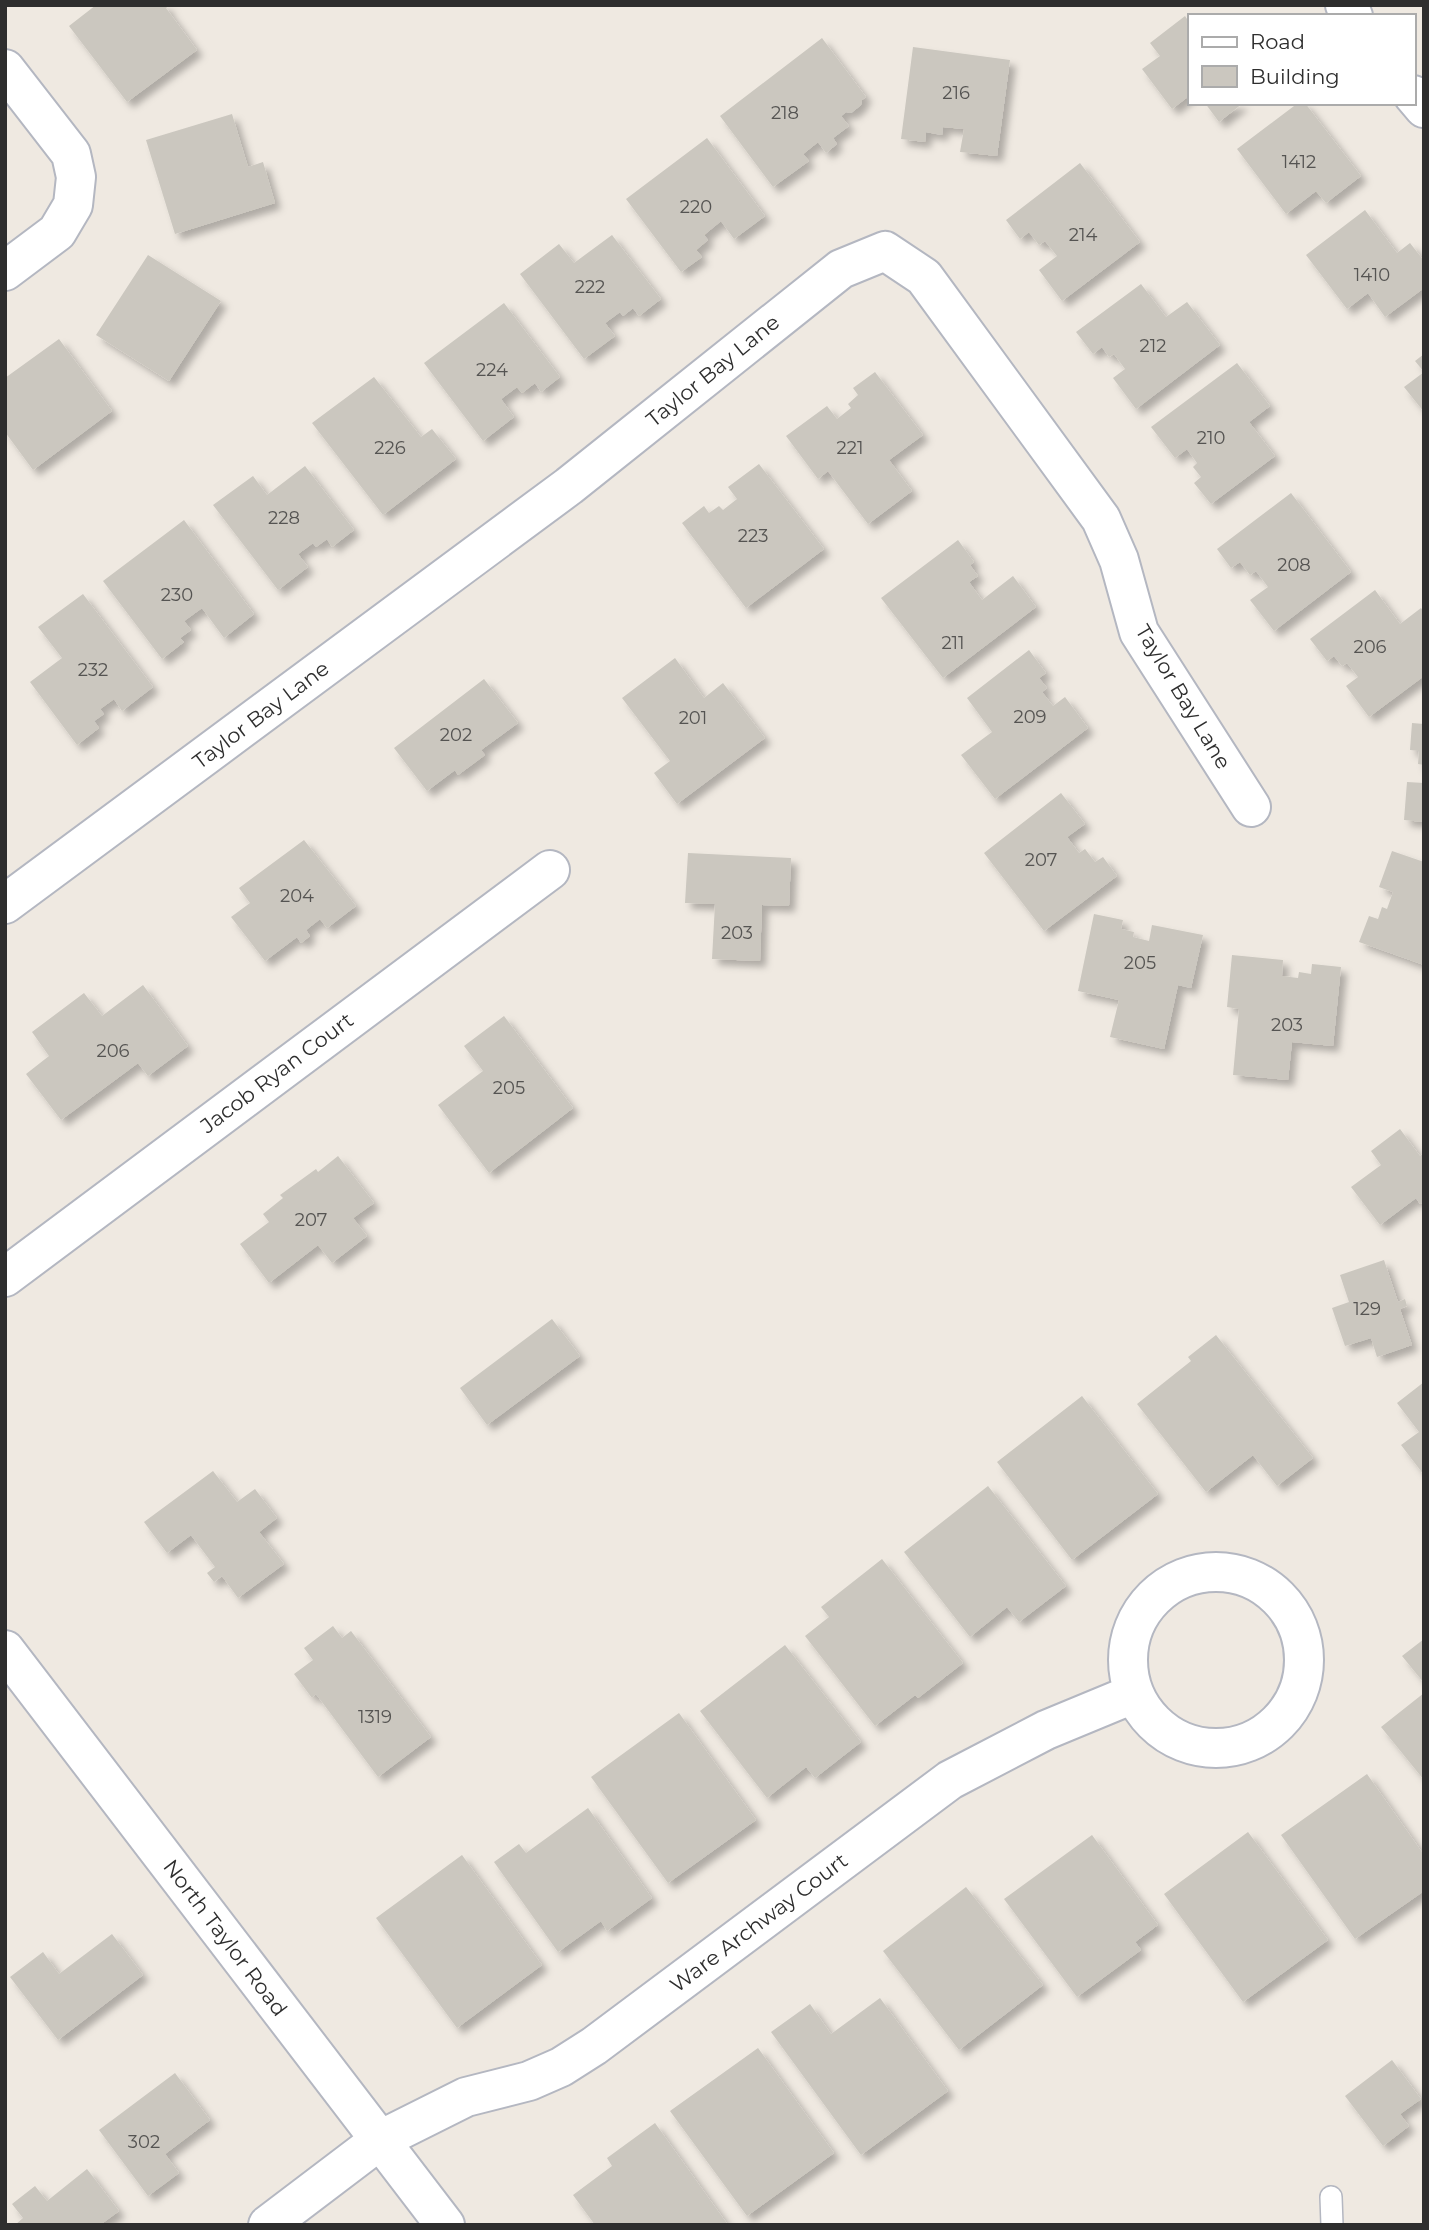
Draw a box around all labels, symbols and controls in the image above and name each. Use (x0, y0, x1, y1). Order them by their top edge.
legend (1188, 14, 1415, 105)
text: Road (1250, 29, 1305, 54)
text: Building (1250, 64, 1340, 89)
house number: 216 (942, 82, 970, 104)
house number: 218 (771, 102, 799, 124)
house number: 1412 (1282, 151, 1316, 173)
house number: 220 (680, 196, 712, 218)
house number: 214 (1069, 224, 1097, 246)
house number: 1410 (1354, 264, 1390, 286)
house number: 222 (575, 276, 605, 298)
street label: Taylor Bay Lane (641, 309, 784, 432)
house number: 212 (1140, 335, 1166, 357)
house number: 224 (476, 359, 508, 381)
house number: 210 (1197, 427, 1225, 449)
house number: 226 (374, 437, 406, 459)
house number: 221 (837, 437, 863, 459)
house number: 228 (268, 507, 300, 529)
house number: 223 (738, 525, 768, 547)
house number: 208 (1277, 554, 1311, 576)
house number: 230 (161, 584, 193, 606)
street label: Taylor Bay Lane (1131, 620, 1236, 773)
house number: 211 (941, 632, 965, 654)
house number: 206 (1353, 636, 1387, 658)
street label: Taylor Bay Lane (188, 655, 334, 774)
house number: 232 (78, 659, 108, 681)
house number: 209 (1013, 706, 1047, 728)
house number: 201 (679, 707, 707, 729)
house number: 202 (440, 724, 472, 746)
house number: 207 (1025, 849, 1057, 871)
house number: 204 (280, 885, 314, 907)
house number: 203 (721, 922, 753, 944)
house number: 205 (1124, 952, 1156, 974)
street label: Jacob Ryan Court (195, 1007, 358, 1139)
house number: 203 (1271, 1014, 1303, 1036)
house number: 206 (96, 1040, 130, 1062)
house number: 205 (493, 1077, 525, 1099)
house number: 207 (295, 1209, 327, 1231)
house number: 129 (1353, 1298, 1381, 1320)
house number: 1319 (358, 1706, 392, 1728)
street label: Ware Archway Court (665, 1848, 852, 1997)
street label: North Taylor Road (158, 1854, 292, 2021)
house number: 302 (128, 2131, 160, 2153)

